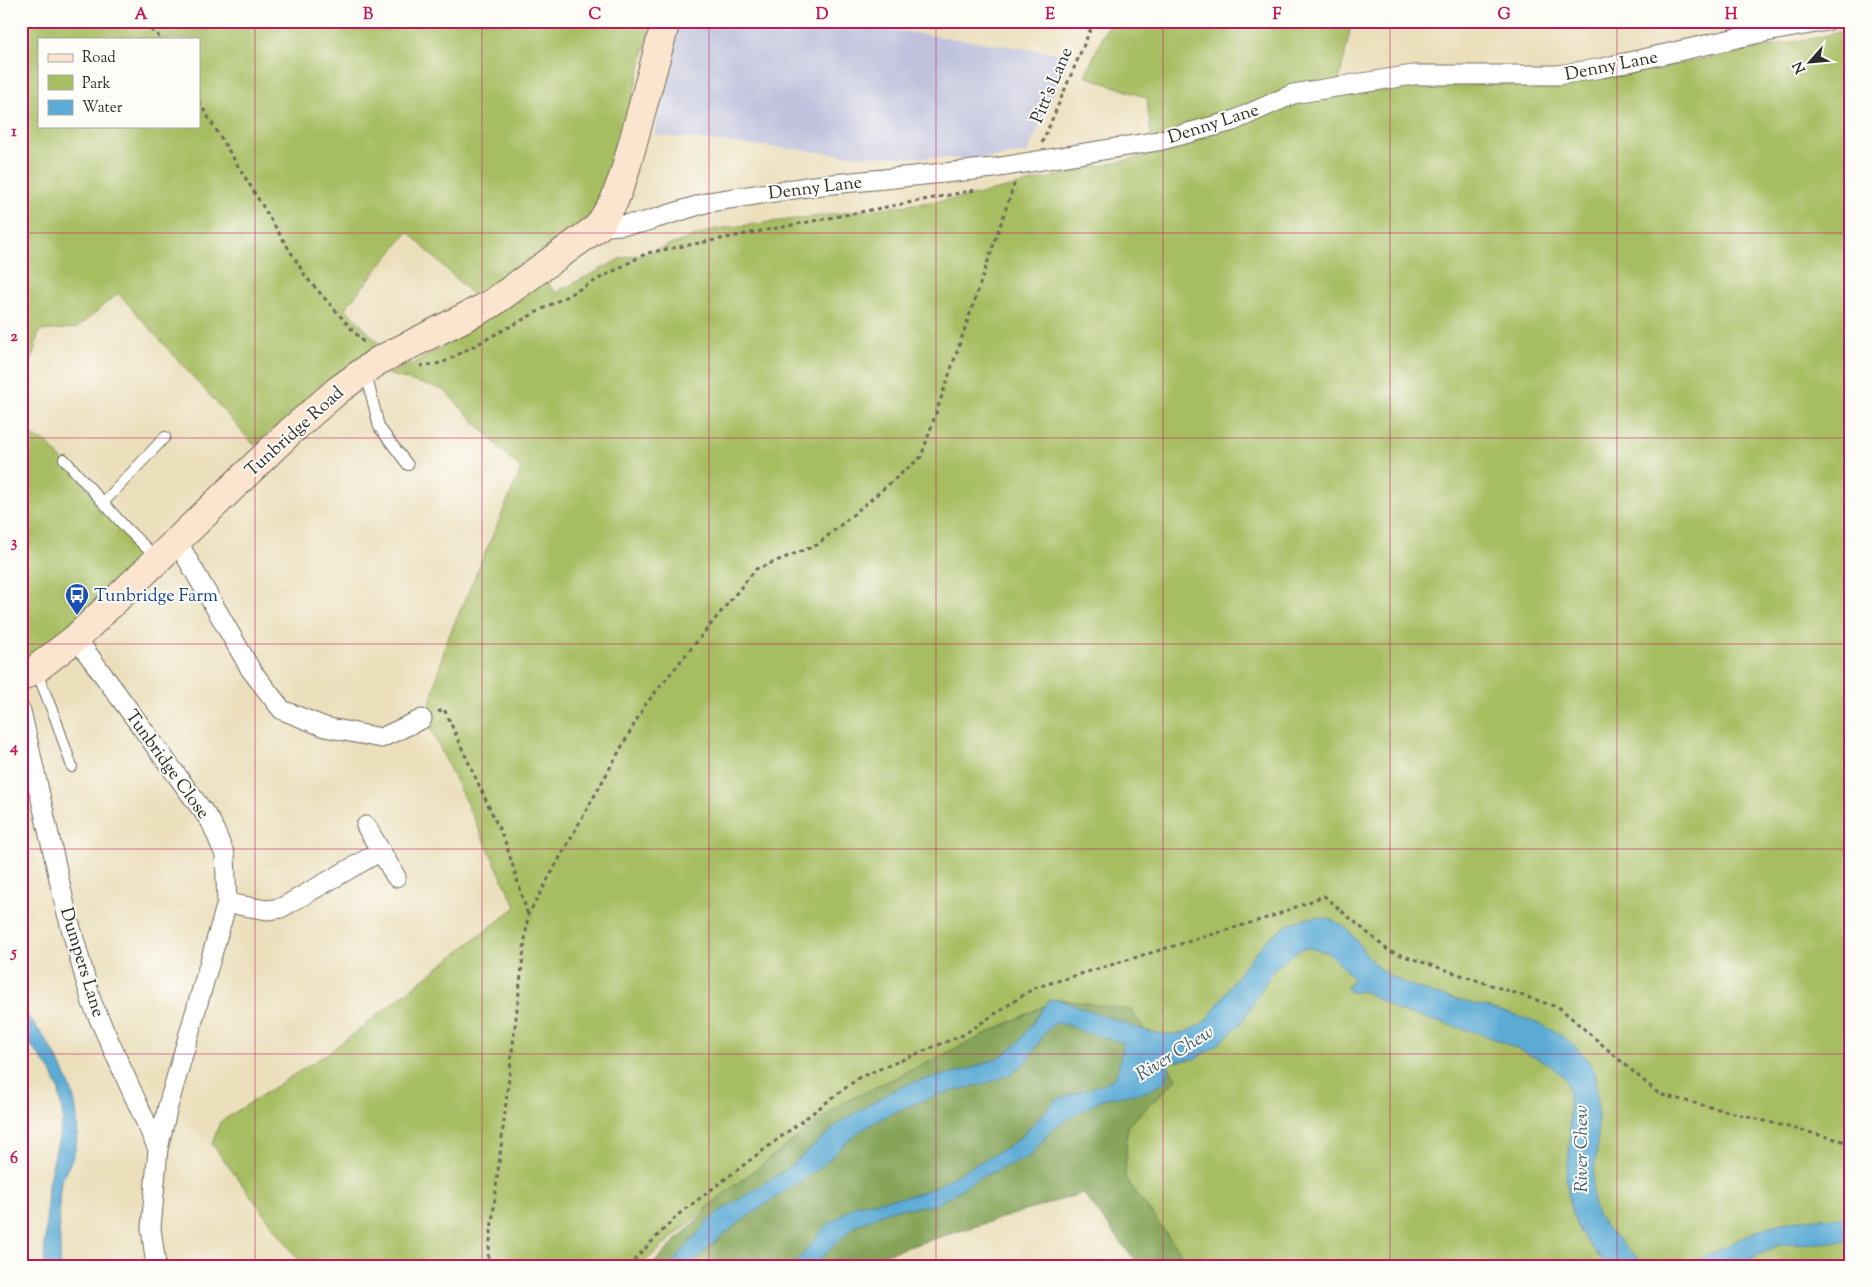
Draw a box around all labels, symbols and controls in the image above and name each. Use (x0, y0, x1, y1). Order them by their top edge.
text: A (135, 4, 148, 27)
text: B (363, 4, 373, 27)
text: C (589, 4, 602, 27)
text: D (816, 4, 829, 27)
text: E (1045, 4, 1055, 27)
text: F (1273, 4, 1282, 27)
text: G (1497, 4, 1511, 27)
text: H (1725, 4, 1738, 27)
legend (38, 38, 200, 128)
north arrow (1784, 38, 1834, 88)
street label: Pitt's Lane (1025, 44, 1081, 128)
street label: Denny Lane (1563, 45, 1660, 89)
text: Road (82, 48, 116, 69)
text: N (1789, 57, 1812, 77)
text: Park (82, 74, 111, 95)
text: Water (82, 98, 123, 119)
street label: Denny Lane (1165, 98, 1262, 152)
text: 1 (11, 121, 17, 144)
street label: Denny Lane (767, 170, 864, 208)
text: 2 (10, 326, 18, 349)
street label: Tunbridge Road (240, 381, 350, 484)
text: 3 (11, 532, 18, 555)
bus stop icon: Tunbridge Farm (64, 582, 90, 616)
place label: Tunbridge Farm (94, 584, 218, 610)
street label: Tunbridge Close (118, 705, 215, 825)
text: 4 (9, 737, 18, 760)
street label: Dumpers Lane (52, 905, 110, 1021)
text: 5 (9, 942, 17, 965)
water label: River Chew (1131, 1019, 1220, 1089)
water label: River Chew (1569, 1105, 1596, 1193)
text: 6 (10, 1148, 18, 1171)

